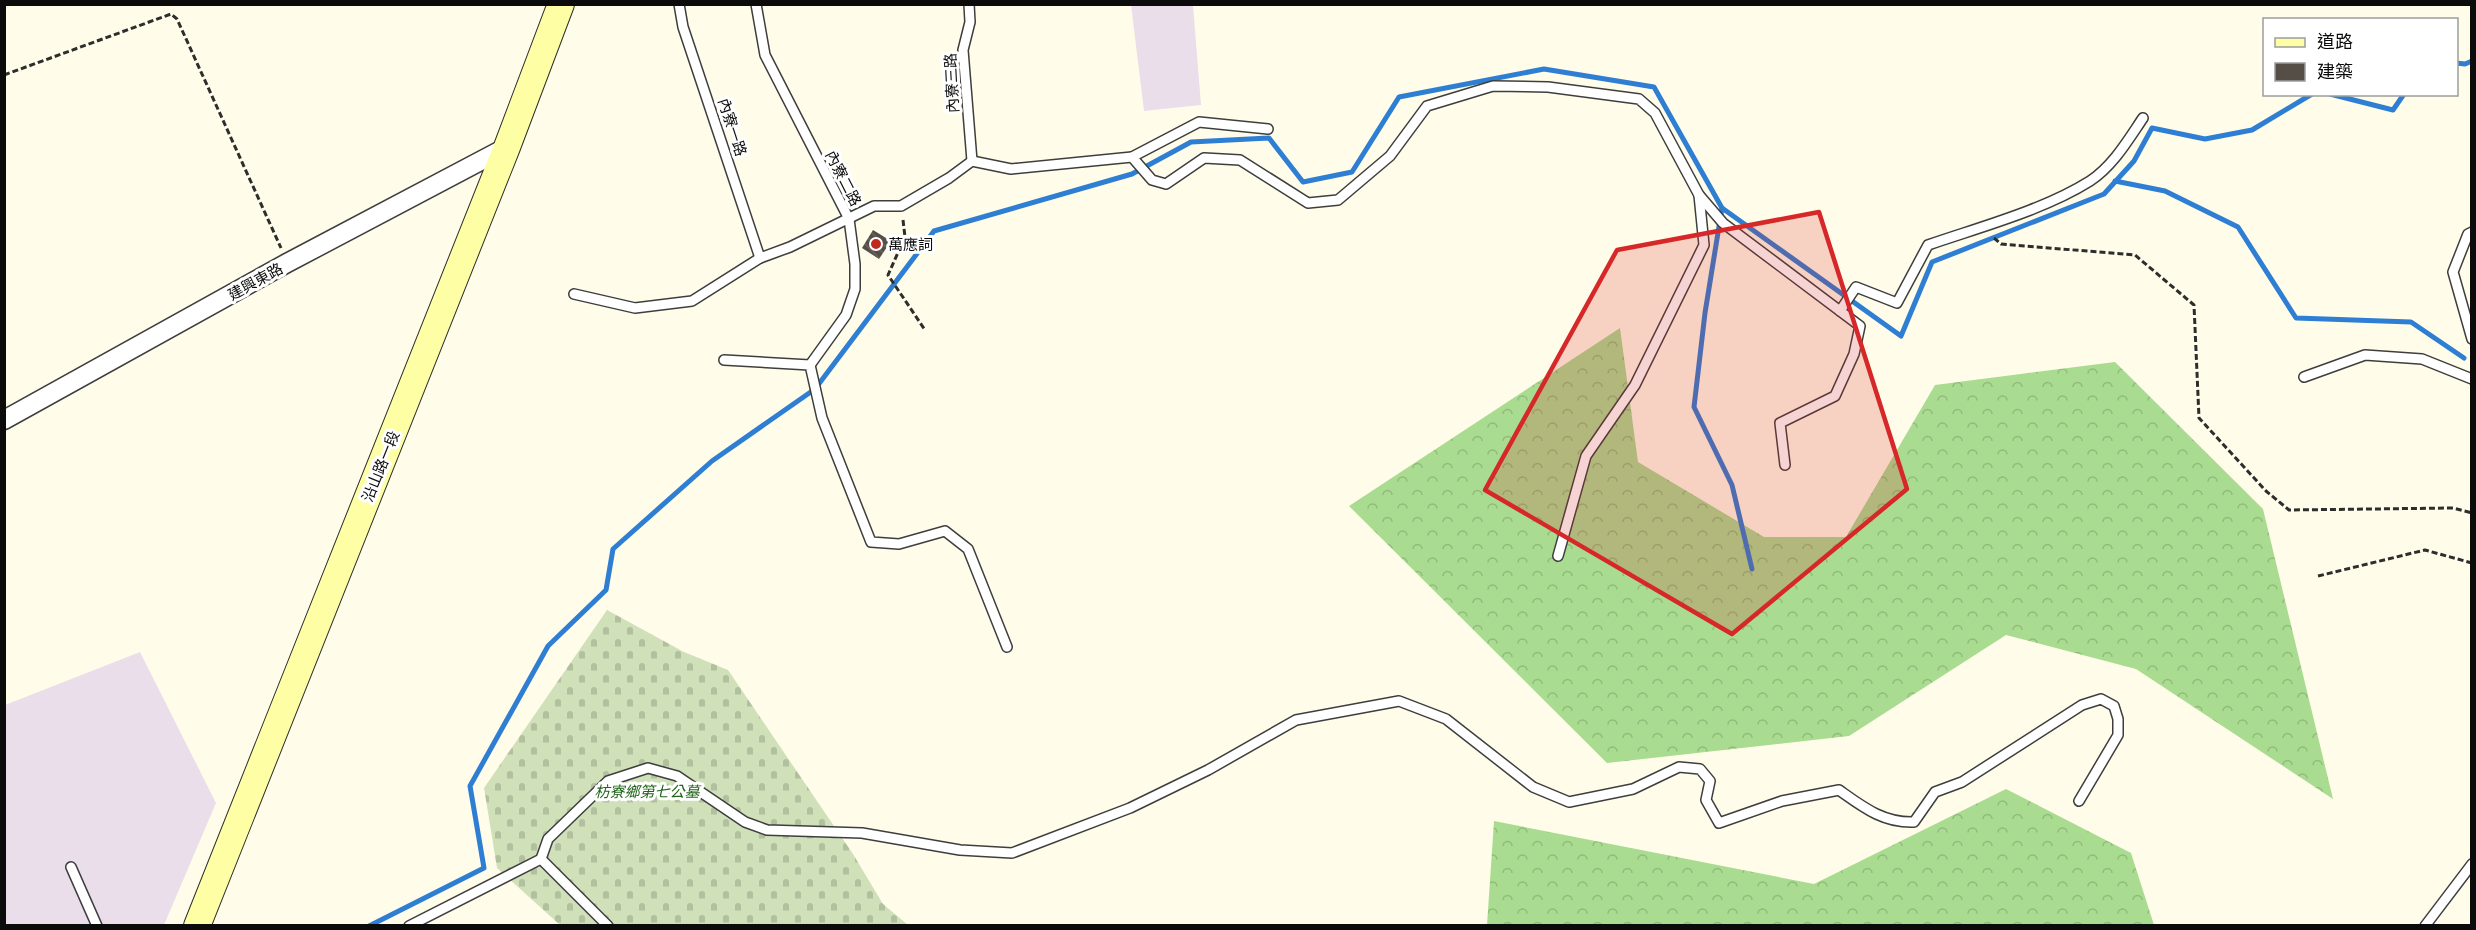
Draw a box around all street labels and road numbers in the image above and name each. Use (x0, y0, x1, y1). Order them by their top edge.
street label: 內寮三路 (939, 53, 963, 113)
street label: 內寮一路 (714, 95, 752, 159)
street label: 內寮二路 (821, 147, 867, 209)
street label: 建興東路 (224, 258, 286, 304)
street label: 沿山路一段 (357, 427, 403, 505)

